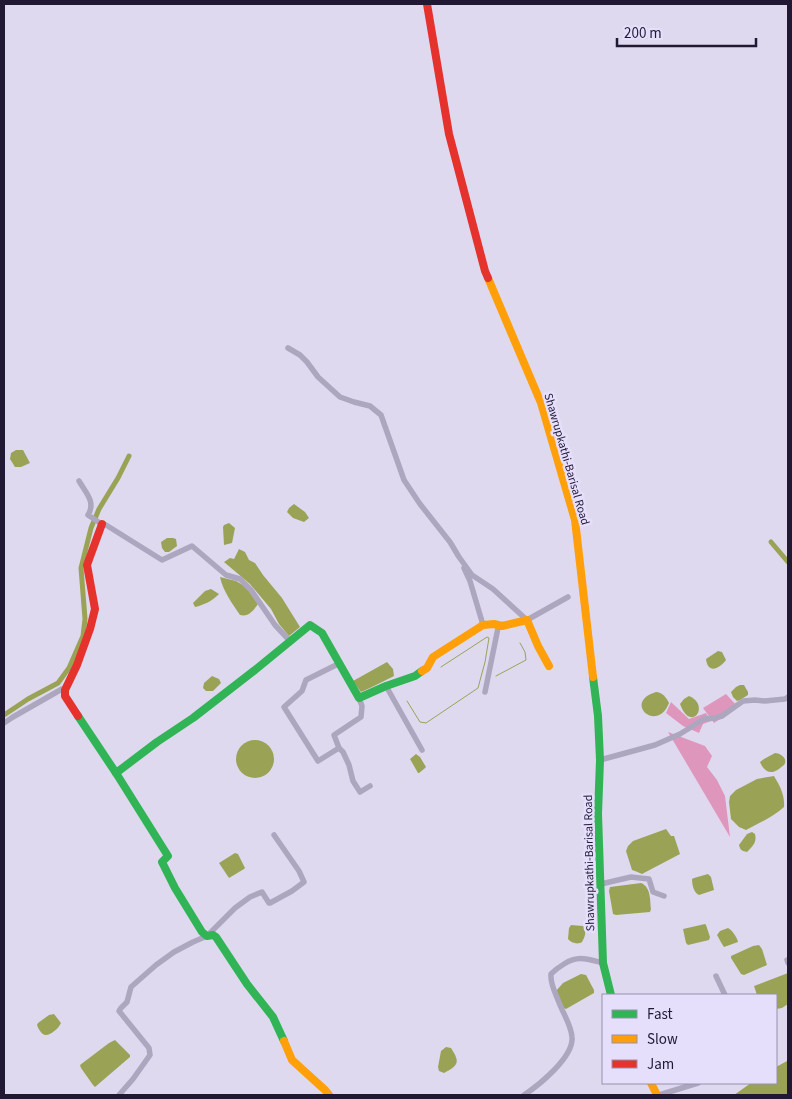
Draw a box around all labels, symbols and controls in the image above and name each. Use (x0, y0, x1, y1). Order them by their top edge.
scale bar (617, 15, 756, 47)
text: 200 m (624, 23, 662, 44)
street label: Shawrupkathi-Barisal Road (540, 391, 593, 527)
street label: Shawrupkathi-Barisal Road (580, 795, 599, 931)
legend (602, 994, 777, 1084)
text: Fast (647, 1004, 673, 1025)
text: Slow (647, 1029, 678, 1050)
text: Jam (647, 1054, 674, 1075)

